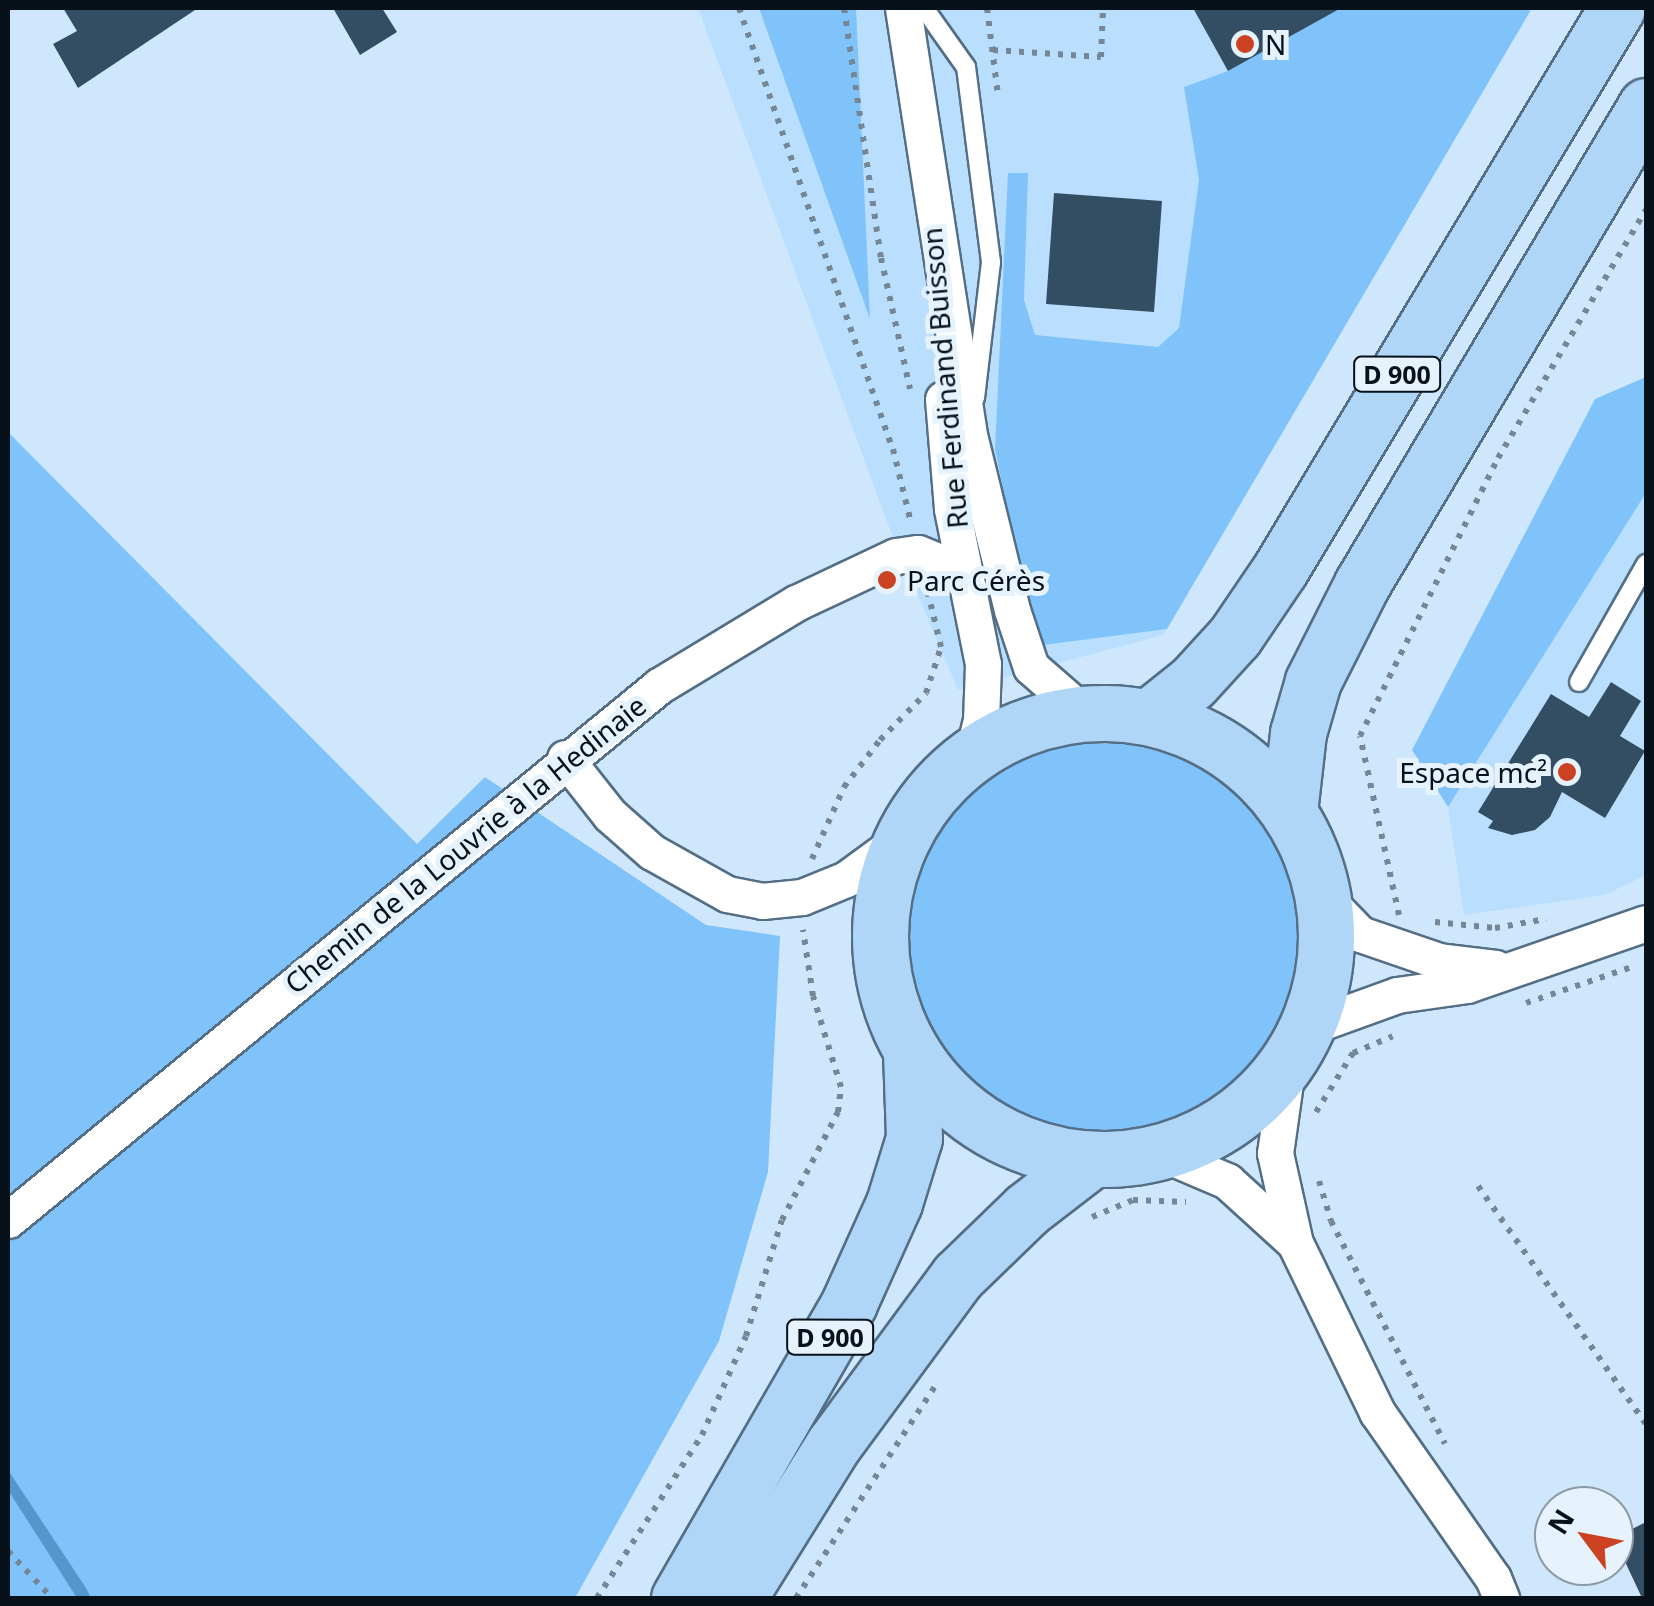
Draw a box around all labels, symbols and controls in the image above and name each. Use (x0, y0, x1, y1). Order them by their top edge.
place label: N (1265, 27, 1286, 61)
marker: N (1234, 33, 1256, 55)
street label: Rue Ferdinand Buisson (914, 226, 974, 530)
road number: D 900 (1352, 354, 1442, 394)
place label: Parc Cérès (907, 563, 1045, 597)
marker: Parc Cérès (876, 569, 898, 591)
street label: Chemin de la Louvrie à la Hedinaie (278, 688, 652, 1000)
place label: Espace mc² (1399, 755, 1547, 789)
marker: Espace mc² (1556, 761, 1578, 783)
road number: D 900 (785, 1317, 875, 1357)
north arrow (1534, 1486, 1634, 1586)
text: N (1538, 1501, 1582, 1541)

